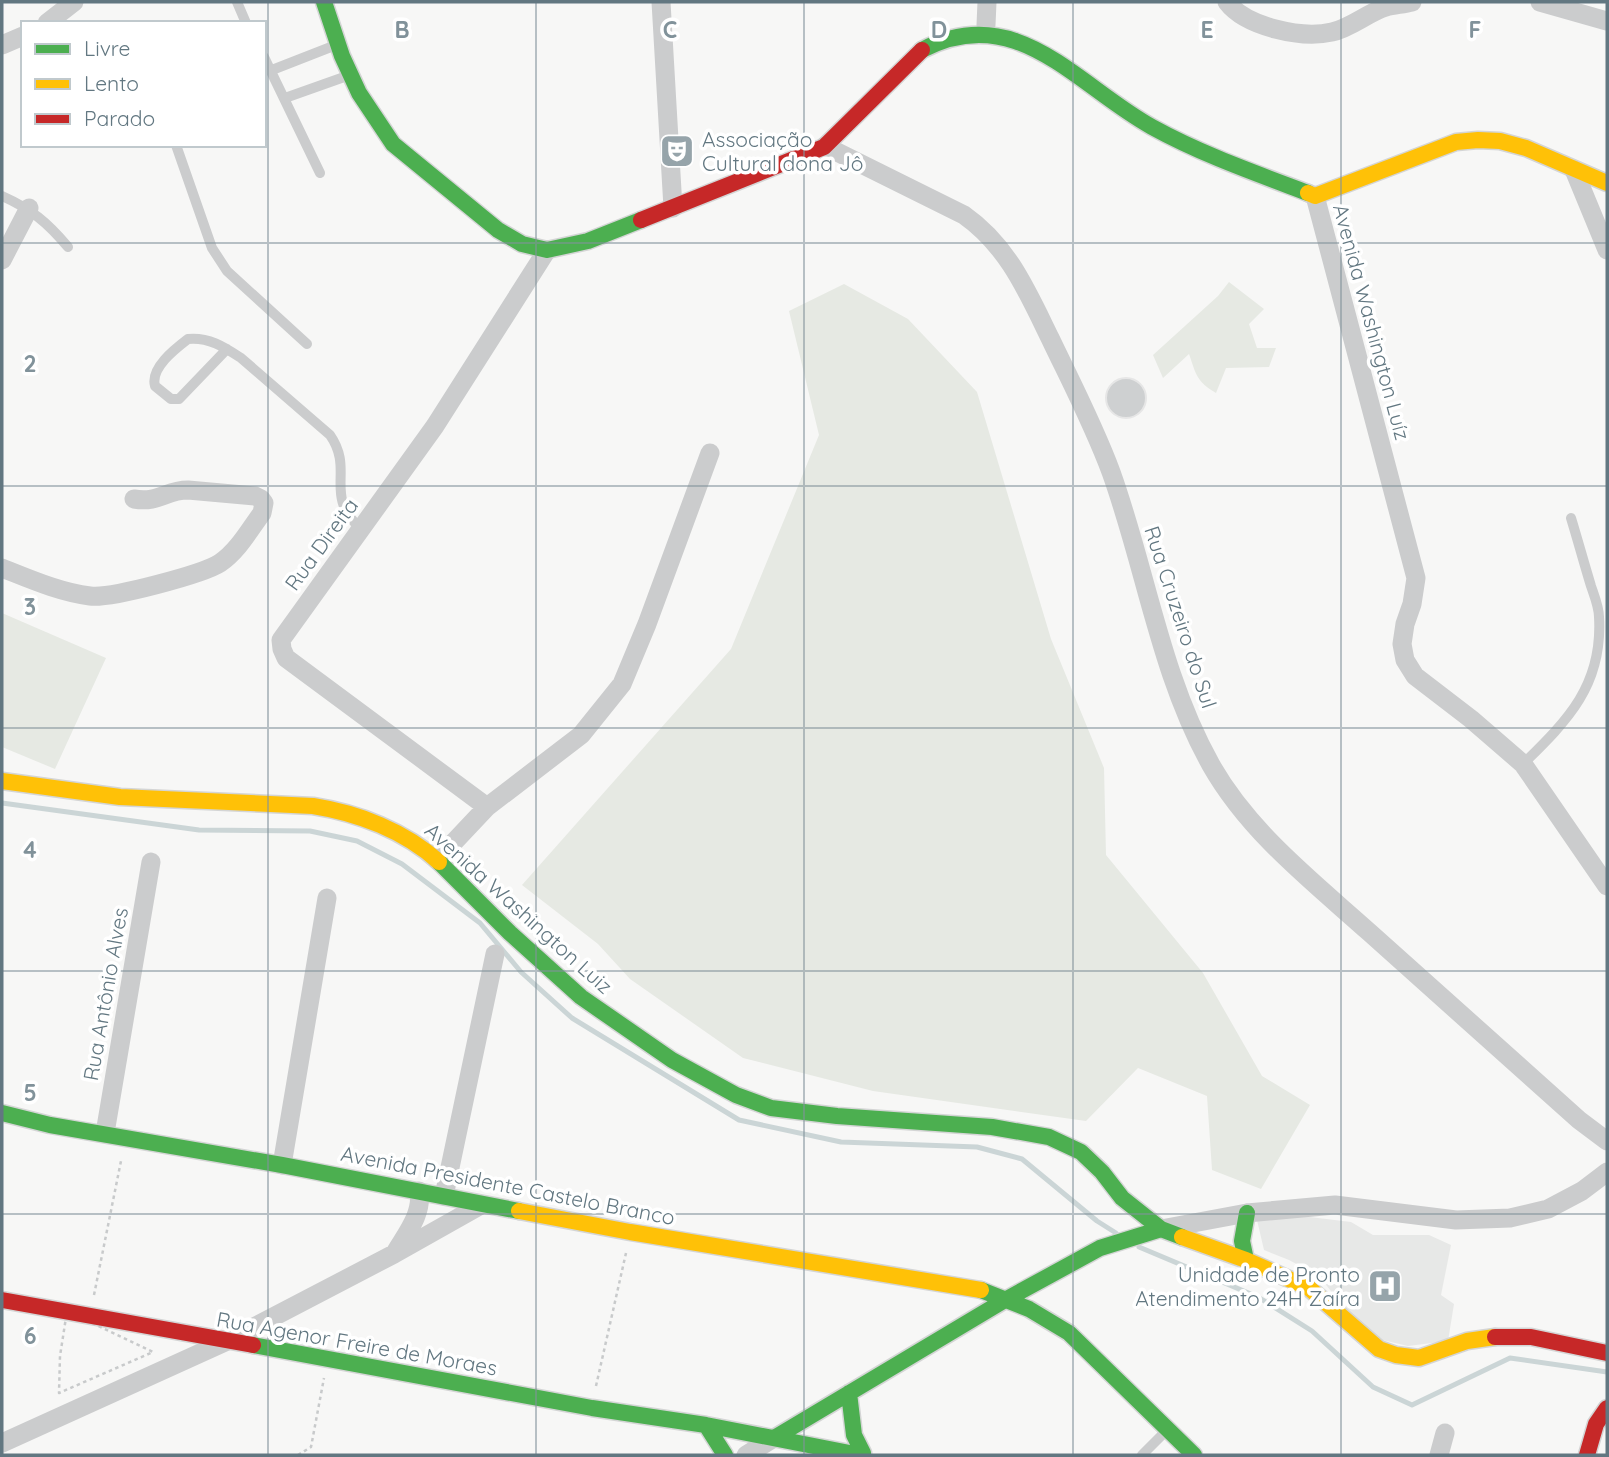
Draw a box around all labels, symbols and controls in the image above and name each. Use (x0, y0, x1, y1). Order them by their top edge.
text: B (394, 15, 410, 44)
text: C (663, 15, 677, 44)
text: D (931, 15, 947, 44)
text: E (1200, 15, 1214, 44)
text: F (1469, 15, 1481, 44)
legend (21, 21, 266, 147)
text: Livre (84, 35, 130, 61)
text: Lento (84, 70, 139, 96)
text: Parado (84, 105, 155, 131)
place label: Associação Cultural dona Jô (702, 126, 863, 176)
theatre icon: Associação Cultural dona Jô (658, 132, 696, 170)
street label: Avenida Washington Luíz (1328, 201, 1416, 443)
text: 2 (23, 349, 37, 378)
street label: Rua Direita (279, 493, 363, 595)
street label: Rua Cruzeiro do Sul (1139, 523, 1223, 711)
text: 3 (24, 592, 36, 621)
street label: Avenida Washington Luiz (420, 817, 618, 999)
text: 4 (23, 835, 37, 864)
street label: Rua Antônio Alves (77, 905, 133, 1083)
text: 5 (23, 1078, 37, 1107)
street label: Avenida Presidente Castelo Branco (339, 1140, 677, 1230)
place label: Unidade de Pronto Atendimento 24H Zaíra (1135, 1261, 1360, 1311)
hospital icon: Unidade de Pronto Atendimento 24H Zaíra (1366, 1267, 1404, 1305)
street label: Rua Agenor Freire de Moraes (215, 1305, 499, 1381)
text: 6 (24, 1321, 36, 1350)

